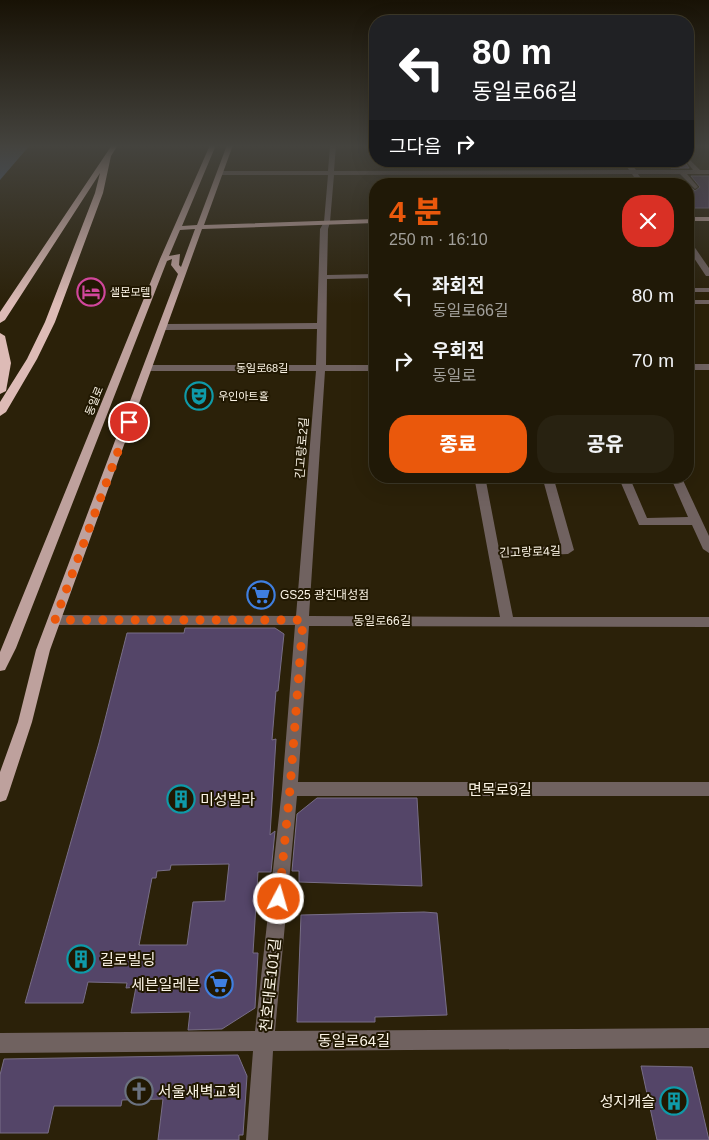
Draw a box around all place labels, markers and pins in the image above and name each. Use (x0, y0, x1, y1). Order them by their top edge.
hotel icon: 샐몬모텔 (76, 277, 106, 307)
place label: 샐몬모텔 (110, 286, 150, 298)
theatre icon: 우인아트홀 (184, 381, 214, 411)
place label: 우인아트홀 (218, 390, 269, 402)
pin (108, 401, 150, 443)
supermarket icon: GS25 광진대성점 (246, 580, 276, 610)
place label: GS25 광진대성점 (280, 588, 369, 602)
building icon: 미성빌라 (166, 784, 196, 814)
place label: 미성빌라 (200, 791, 255, 808)
building icon: 길로빌딩 (66, 944, 96, 974)
place label: 길로빌딩 (100, 951, 155, 968)
supermarket icon: 세븐일레븐 (204, 969, 234, 999)
place label: 세븐일레븐 (131, 976, 200, 993)
church icon: 서울새벽교회 (124, 1076, 154, 1106)
place label: 서울새벽교회 (158, 1083, 241, 1100)
building icon: 성지캐슬 (659, 1086, 689, 1116)
place label: 성지캐슬 (600, 1093, 655, 1110)

